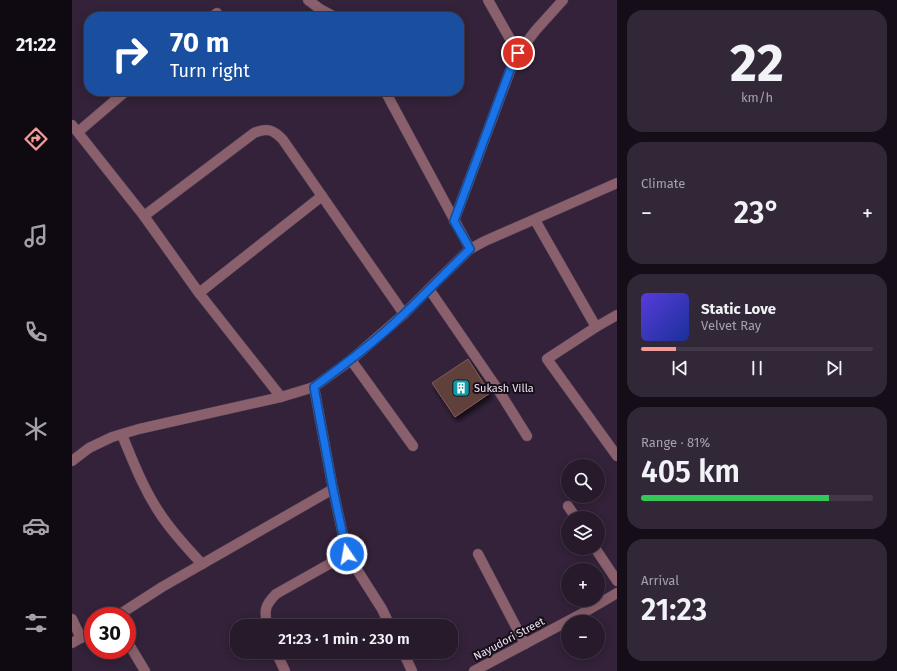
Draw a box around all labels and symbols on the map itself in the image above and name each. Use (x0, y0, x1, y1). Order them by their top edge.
pin (501, 36, 535, 70)
building icon: Sukash Villa (451, 378, 471, 398)
place label: Sukash Villa (474, 382, 534, 395)
position arrow (326, 533, 368, 575)
speed limit sign: 30 (84, 607, 136, 659)
street label: Nayudori Street (471, 615, 547, 663)

